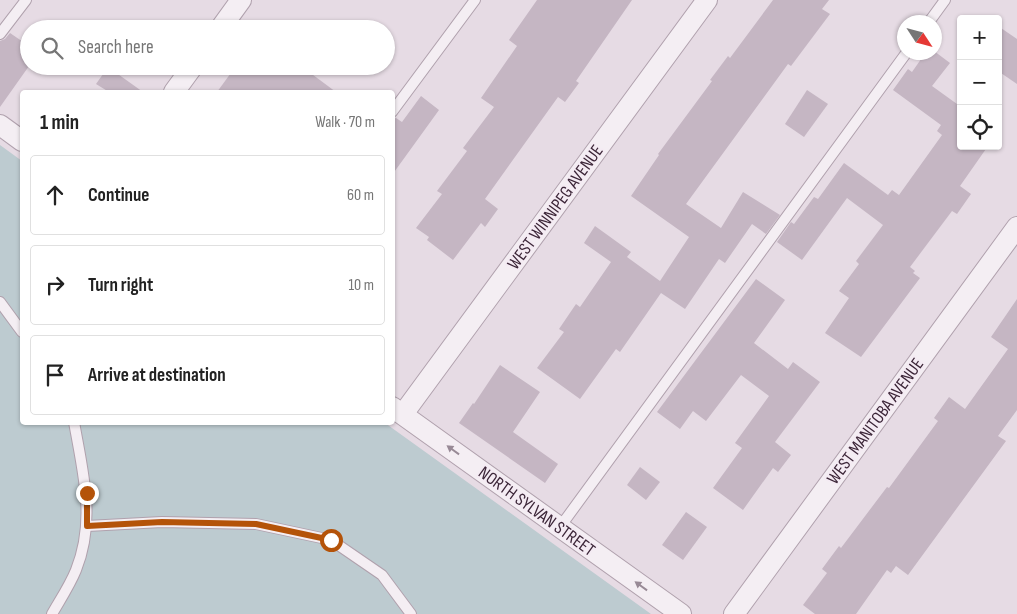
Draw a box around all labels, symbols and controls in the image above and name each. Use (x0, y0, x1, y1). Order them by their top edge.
north arrow (897, 15, 942, 60)
map controls (957, 15, 1002, 150)
button: + (957, 15, 1002, 60)
search box (20, 20, 395, 75)
icon: search (38, 34, 66, 62)
text: Search here (78, 36, 154, 59)
button: − (957, 60, 1002, 105)
button: locate (957, 105, 1002, 150)
text: 1 min (40, 110, 79, 135)
text: Walk · 70 m (315, 113, 375, 132)
street label: WEST WINNIPEG AVENUE (503, 141, 608, 274)
icon: ahead (41, 181, 69, 209)
text: Continue (88, 184, 149, 207)
text: 60 m (347, 186, 374, 205)
icon: right (41, 271, 69, 299)
text: Turn right (88, 274, 153, 297)
text: 10 m (348, 276, 374, 295)
street label: WEST MANITOBA AVENUE (823, 354, 928, 488)
icon: arrive (41, 361, 69, 389)
text: Arrive at destination (88, 364, 226, 387)
one-way arrow (446, 445, 460, 455)
street label: NORTH SYLVAN STREET (474, 462, 599, 561)
route end (76, 482, 99, 505)
route start (320, 529, 343, 552)
one-way arrow (635, 581, 648, 591)

